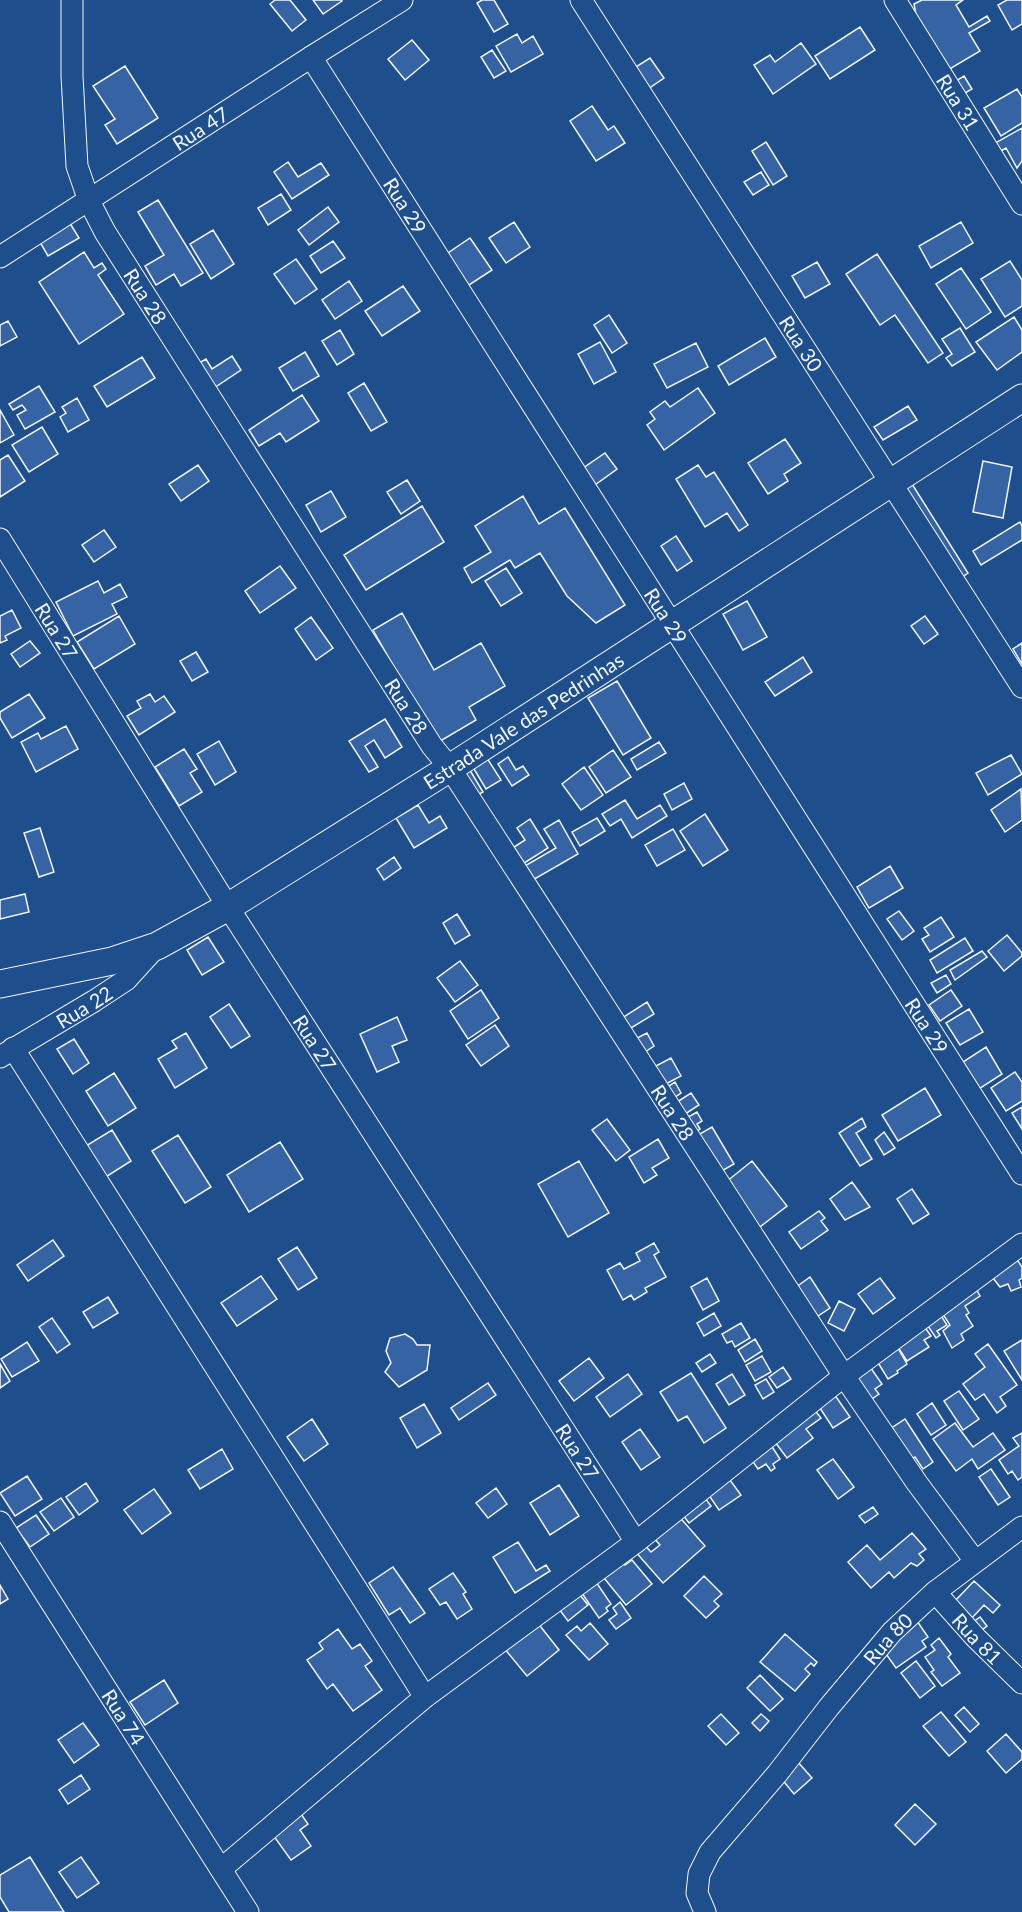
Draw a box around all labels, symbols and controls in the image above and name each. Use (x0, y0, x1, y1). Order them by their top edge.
street label: Rua 31 (932, 69, 985, 134)
street label: Rua 47 (168, 102, 233, 155)
street label: Rua 29 (379, 173, 432, 238)
street label: Rua 28 (119, 264, 172, 329)
street label: Rua 30 (775, 311, 828, 376)
street label: Rua 29 (640, 583, 693, 648)
street label: Rua 27 (30, 598, 83, 663)
street label: Estrada Vale das Pedrinhas (419, 647, 628, 794)
street label: Rua 28 (380, 674, 433, 739)
street label: Rua 22 (52, 980, 117, 1033)
street label: Rua 29 (900, 993, 954, 1058)
street label: Rua 27 (288, 1010, 342, 1075)
street label: Rua 28 (646, 1080, 700, 1145)
street label: Rua 27 (551, 1419, 605, 1484)
street label: Rua 80 (858, 1608, 917, 1669)
street label: Rua 81 (947, 1608, 1007, 1669)
street label: Rua 74 (97, 1685, 151, 1750)

